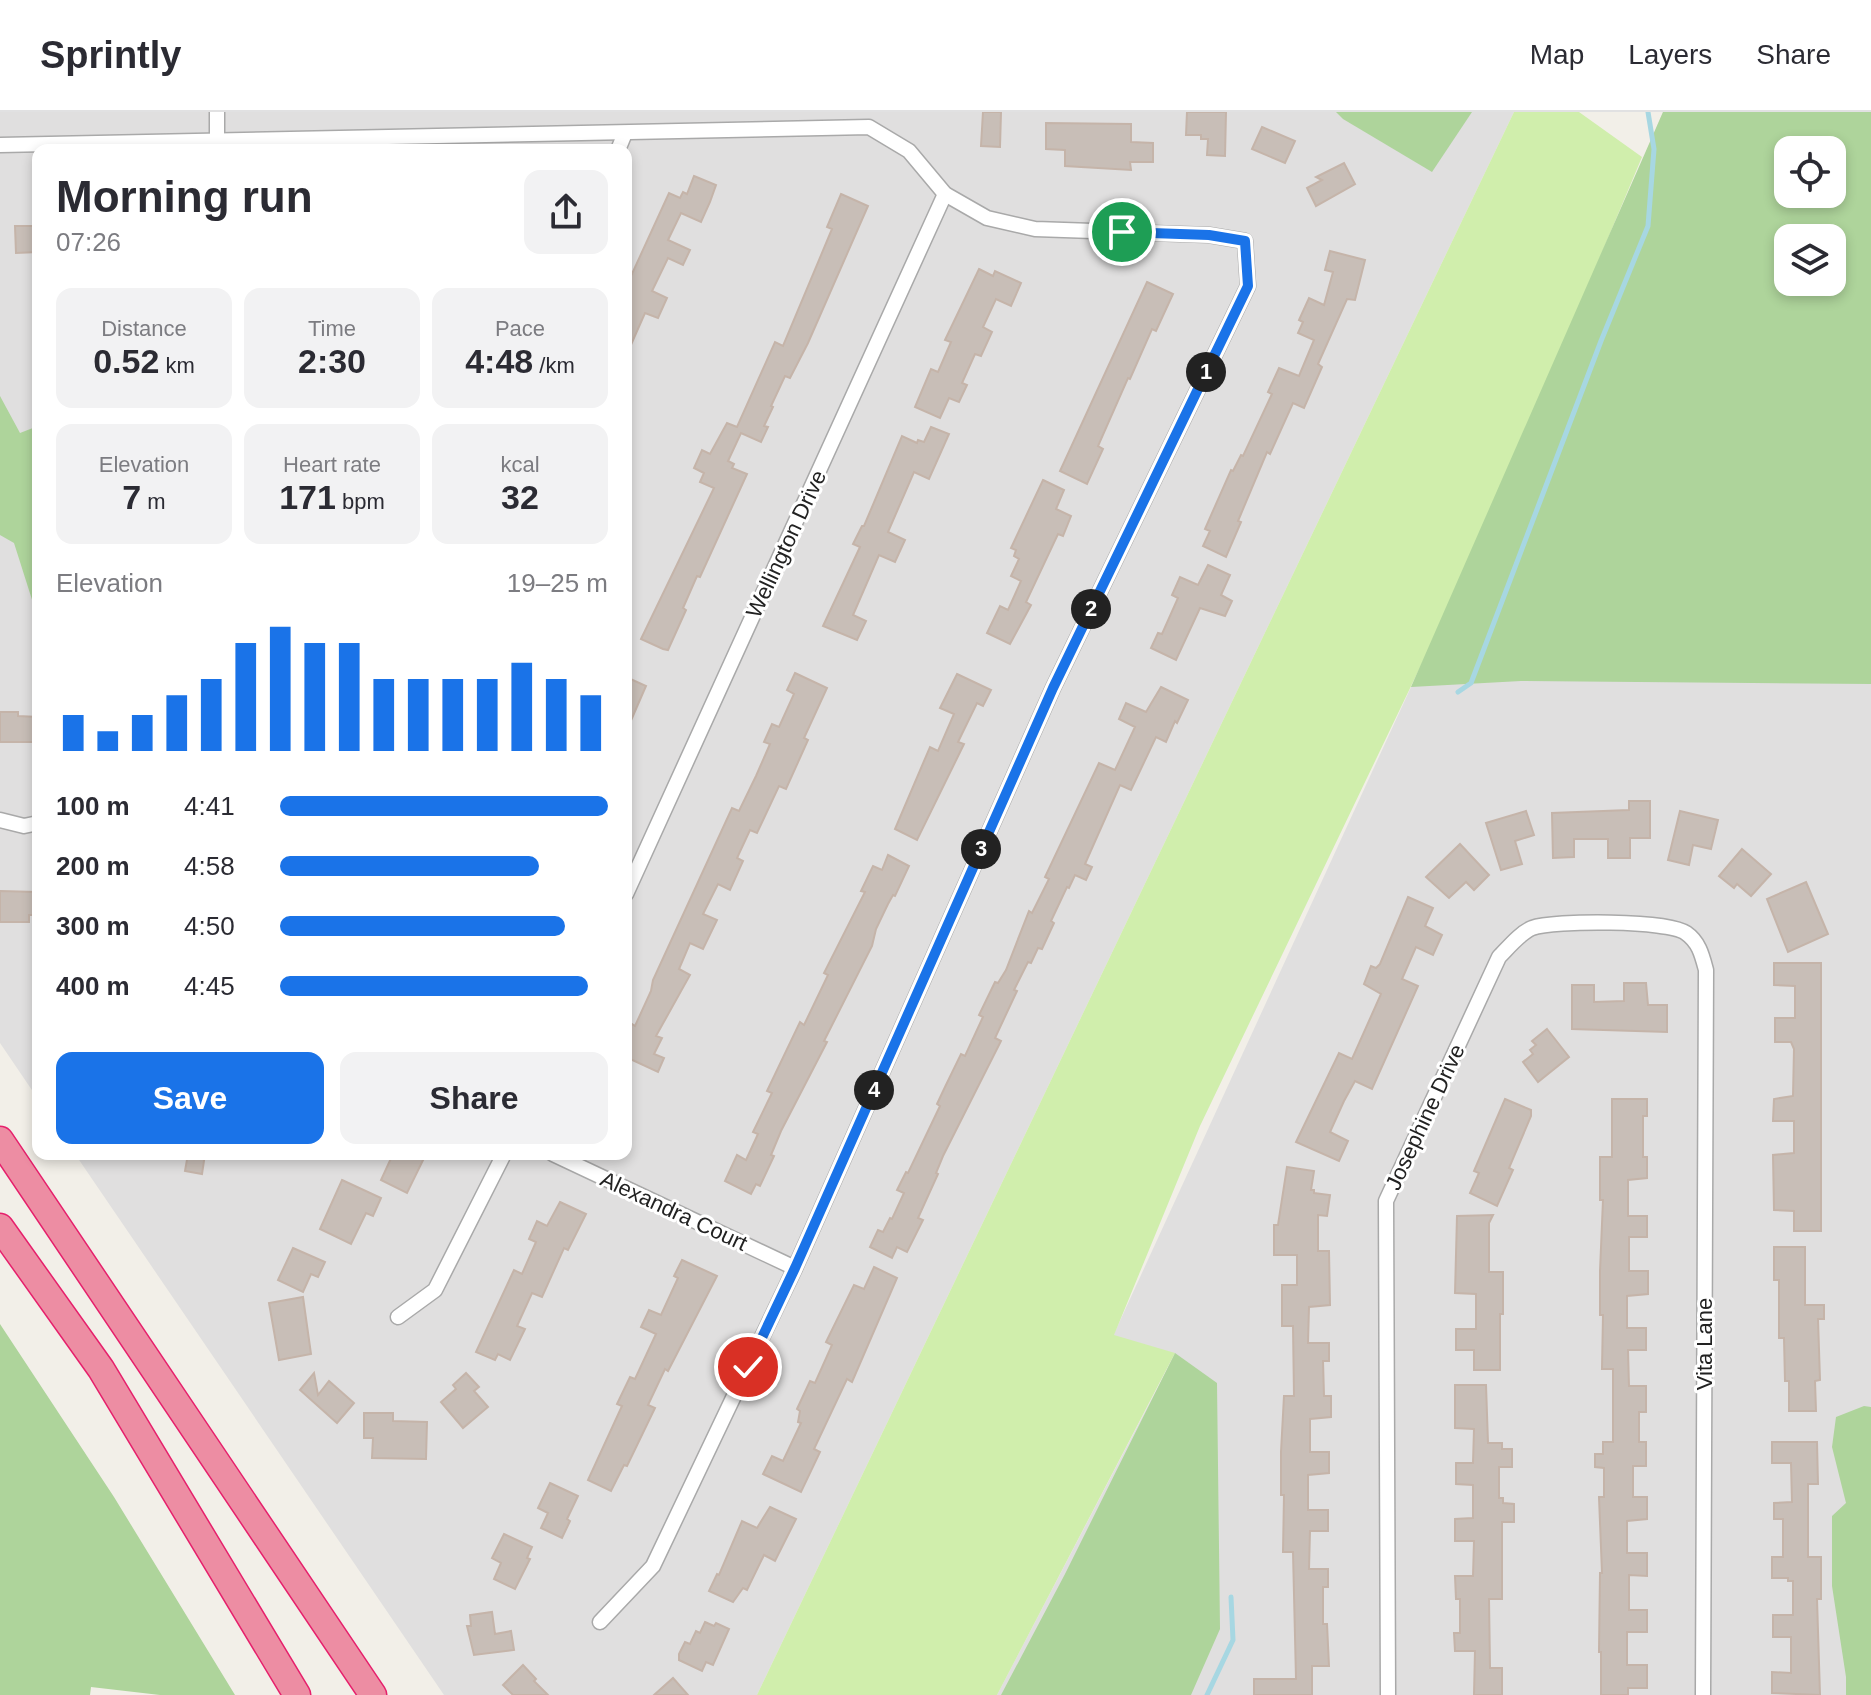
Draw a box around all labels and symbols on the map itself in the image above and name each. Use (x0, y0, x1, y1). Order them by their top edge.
pin (1088, 198, 1156, 266)
pin: 1 (1186, 352, 1226, 392)
street label: Wellington Drive (741, 466, 831, 622)
pin: 2 (1071, 589, 1111, 629)
pin: 3 (961, 829, 1001, 869)
street label: Josephine Drive (1380, 1040, 1470, 1194)
pin: 4 (854, 1070, 894, 1110)
street label: Alexandra Court (597, 1166, 751, 1256)
street label: Vita Lane (1692, 1298, 1717, 1390)
pin (714, 1333, 782, 1401)

